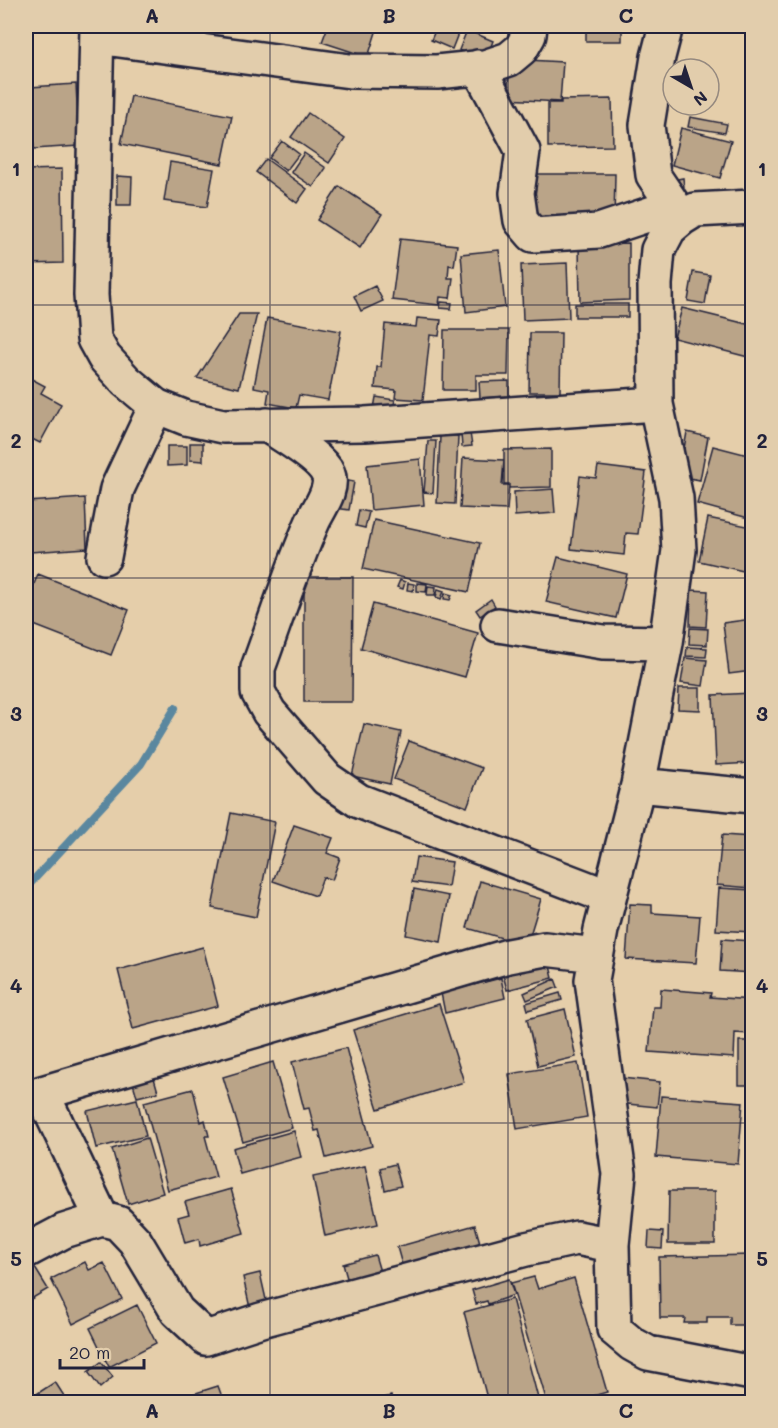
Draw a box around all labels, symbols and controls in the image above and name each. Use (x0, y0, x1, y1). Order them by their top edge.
text: A (145, 2, 159, 28)
text: B (382, 2, 396, 28)
text: C (619, 2, 634, 28)
north arrow (661, 57, 721, 117)
text: N (689, 87, 712, 111)
text: 1 (12, 155, 20, 181)
text: 1 (758, 155, 766, 181)
text: 2 (10, 427, 22, 453)
text: 2 (756, 427, 768, 453)
text: 3 (10, 700, 22, 726)
text: 3 (756, 700, 768, 726)
text: 4 (10, 972, 23, 998)
text: 4 (756, 972, 769, 998)
text: 5 (10, 1245, 22, 1271)
text: 5 (756, 1245, 768, 1271)
scale bar (60, 1332, 144, 1370)
text: 20 m (69, 1340, 110, 1364)
text: A (145, 1397, 159, 1423)
text: B (382, 1397, 396, 1423)
text: C (619, 1397, 634, 1423)

